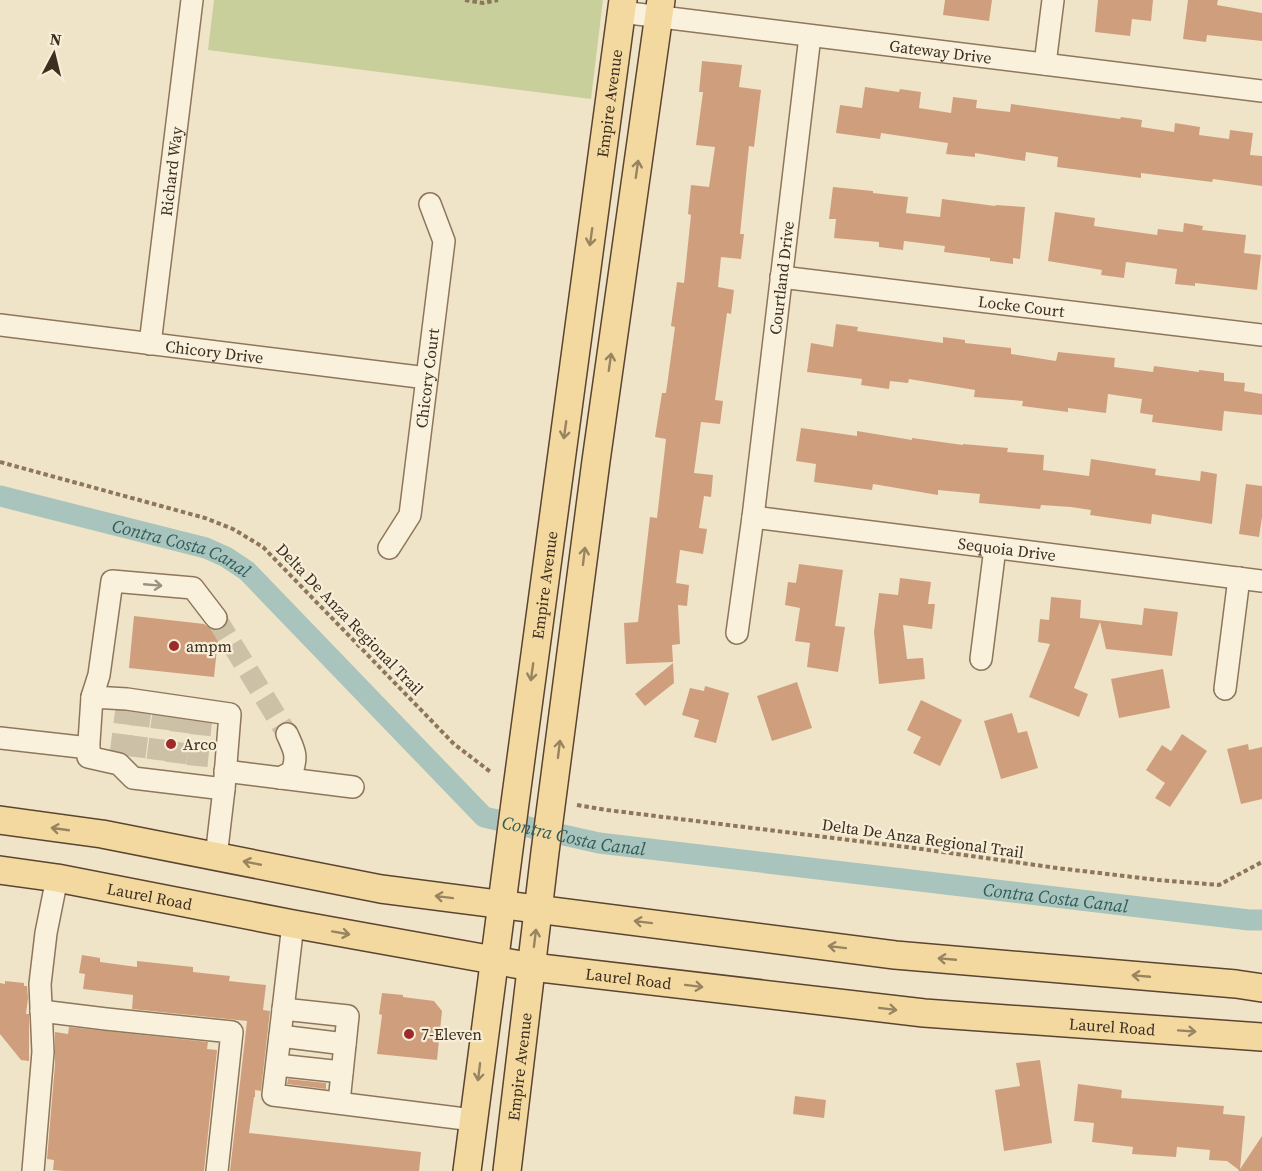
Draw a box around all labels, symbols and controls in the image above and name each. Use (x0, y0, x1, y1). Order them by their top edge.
north arrow (24, 24, 84, 84)
text: N (49, 27, 63, 51)
street label: Gateway Drive (888, 34, 993, 69)
street label: Empire Avenue (591, 48, 627, 159)
street label: Richard Way (155, 125, 188, 217)
one-way arrow (632, 160, 643, 180)
street label: Courtland Drive (764, 220, 799, 336)
one-way arrow (585, 226, 596, 246)
street label: Locke Court (977, 290, 1066, 322)
street label: Chicory Court (410, 326, 444, 429)
street label: Chicory Drive (164, 335, 265, 369)
one-way arrow (604, 353, 615, 373)
one-way arrow (560, 419, 571, 439)
water label: Contra Costa Canal (110, 512, 256, 583)
street label: Empire Avenue (526, 530, 562, 641)
street label: Sequoia Drive (957, 532, 1057, 566)
street label: Delta De Anza Regional Trail (271, 538, 429, 700)
one-way arrow (578, 546, 589, 566)
one-way arrow (142, 580, 162, 591)
place label: ampm (186, 635, 232, 657)
marker: ampm (167, 639, 181, 653)
one-way arrow (527, 662, 538, 682)
place label: Arco (183, 733, 217, 755)
marker: Arco (164, 737, 178, 751)
one-way arrow (554, 740, 565, 760)
water label: Contra Costa Canal (500, 809, 647, 861)
street label: Delta De Anza Regional Trail (821, 813, 1026, 863)
one-way arrow (50, 823, 70, 834)
one-way arrow (242, 858, 262, 869)
water label: Contra Costa Canal (982, 876, 1129, 918)
street label: Laurel Road (105, 877, 194, 915)
one-way arrow (434, 891, 454, 902)
one-way arrow (634, 917, 654, 928)
one-way arrow (331, 927, 350, 938)
one-way arrow (530, 928, 541, 948)
one-way arrow (827, 942, 847, 953)
one-way arrow (937, 953, 957, 964)
street label: Laurel Road (584, 962, 673, 994)
one-way arrow (1132, 970, 1152, 981)
one-way arrow (684, 981, 704, 992)
one-way arrow (877, 1004, 897, 1015)
street label: Empire Avenue (502, 1011, 537, 1122)
street label: Laurel Road (1068, 1012, 1156, 1040)
place label: 7-Eleven (421, 1023, 482, 1045)
one-way arrow (1177, 1026, 1196, 1037)
marker: 7-Eleven (402, 1027, 416, 1041)
one-way arrow (474, 1062, 485, 1081)

